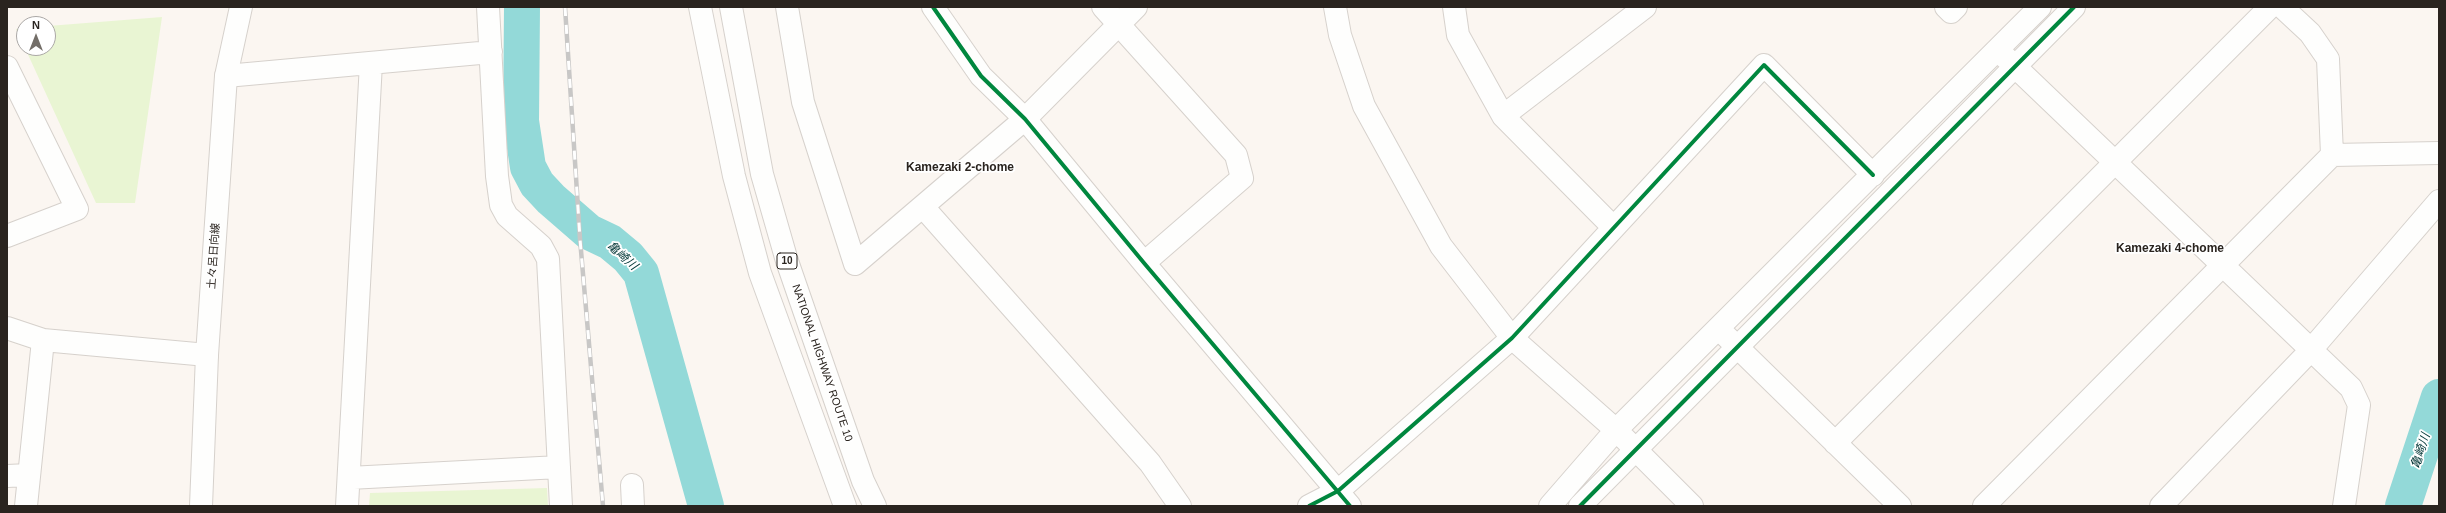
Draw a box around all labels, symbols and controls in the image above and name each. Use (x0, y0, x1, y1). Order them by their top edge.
north arrow (16, 16, 56, 56)
text: N (32, 19, 40, 31)
district label: Kamezaki 2-chome (906, 161, 1014, 175)
street label: 土々呂日向線 (205, 223, 223, 289)
water label: 亀崎川 (604, 239, 640, 273)
district label: Kamezaki 4-chome (2116, 242, 2224, 256)
road number: 10 (777, 253, 797, 269)
street label: NATIONAL HIGHWAY ROUTE 10 (789, 283, 855, 443)
water label: 亀崎川 (2409, 432, 2433, 470)

